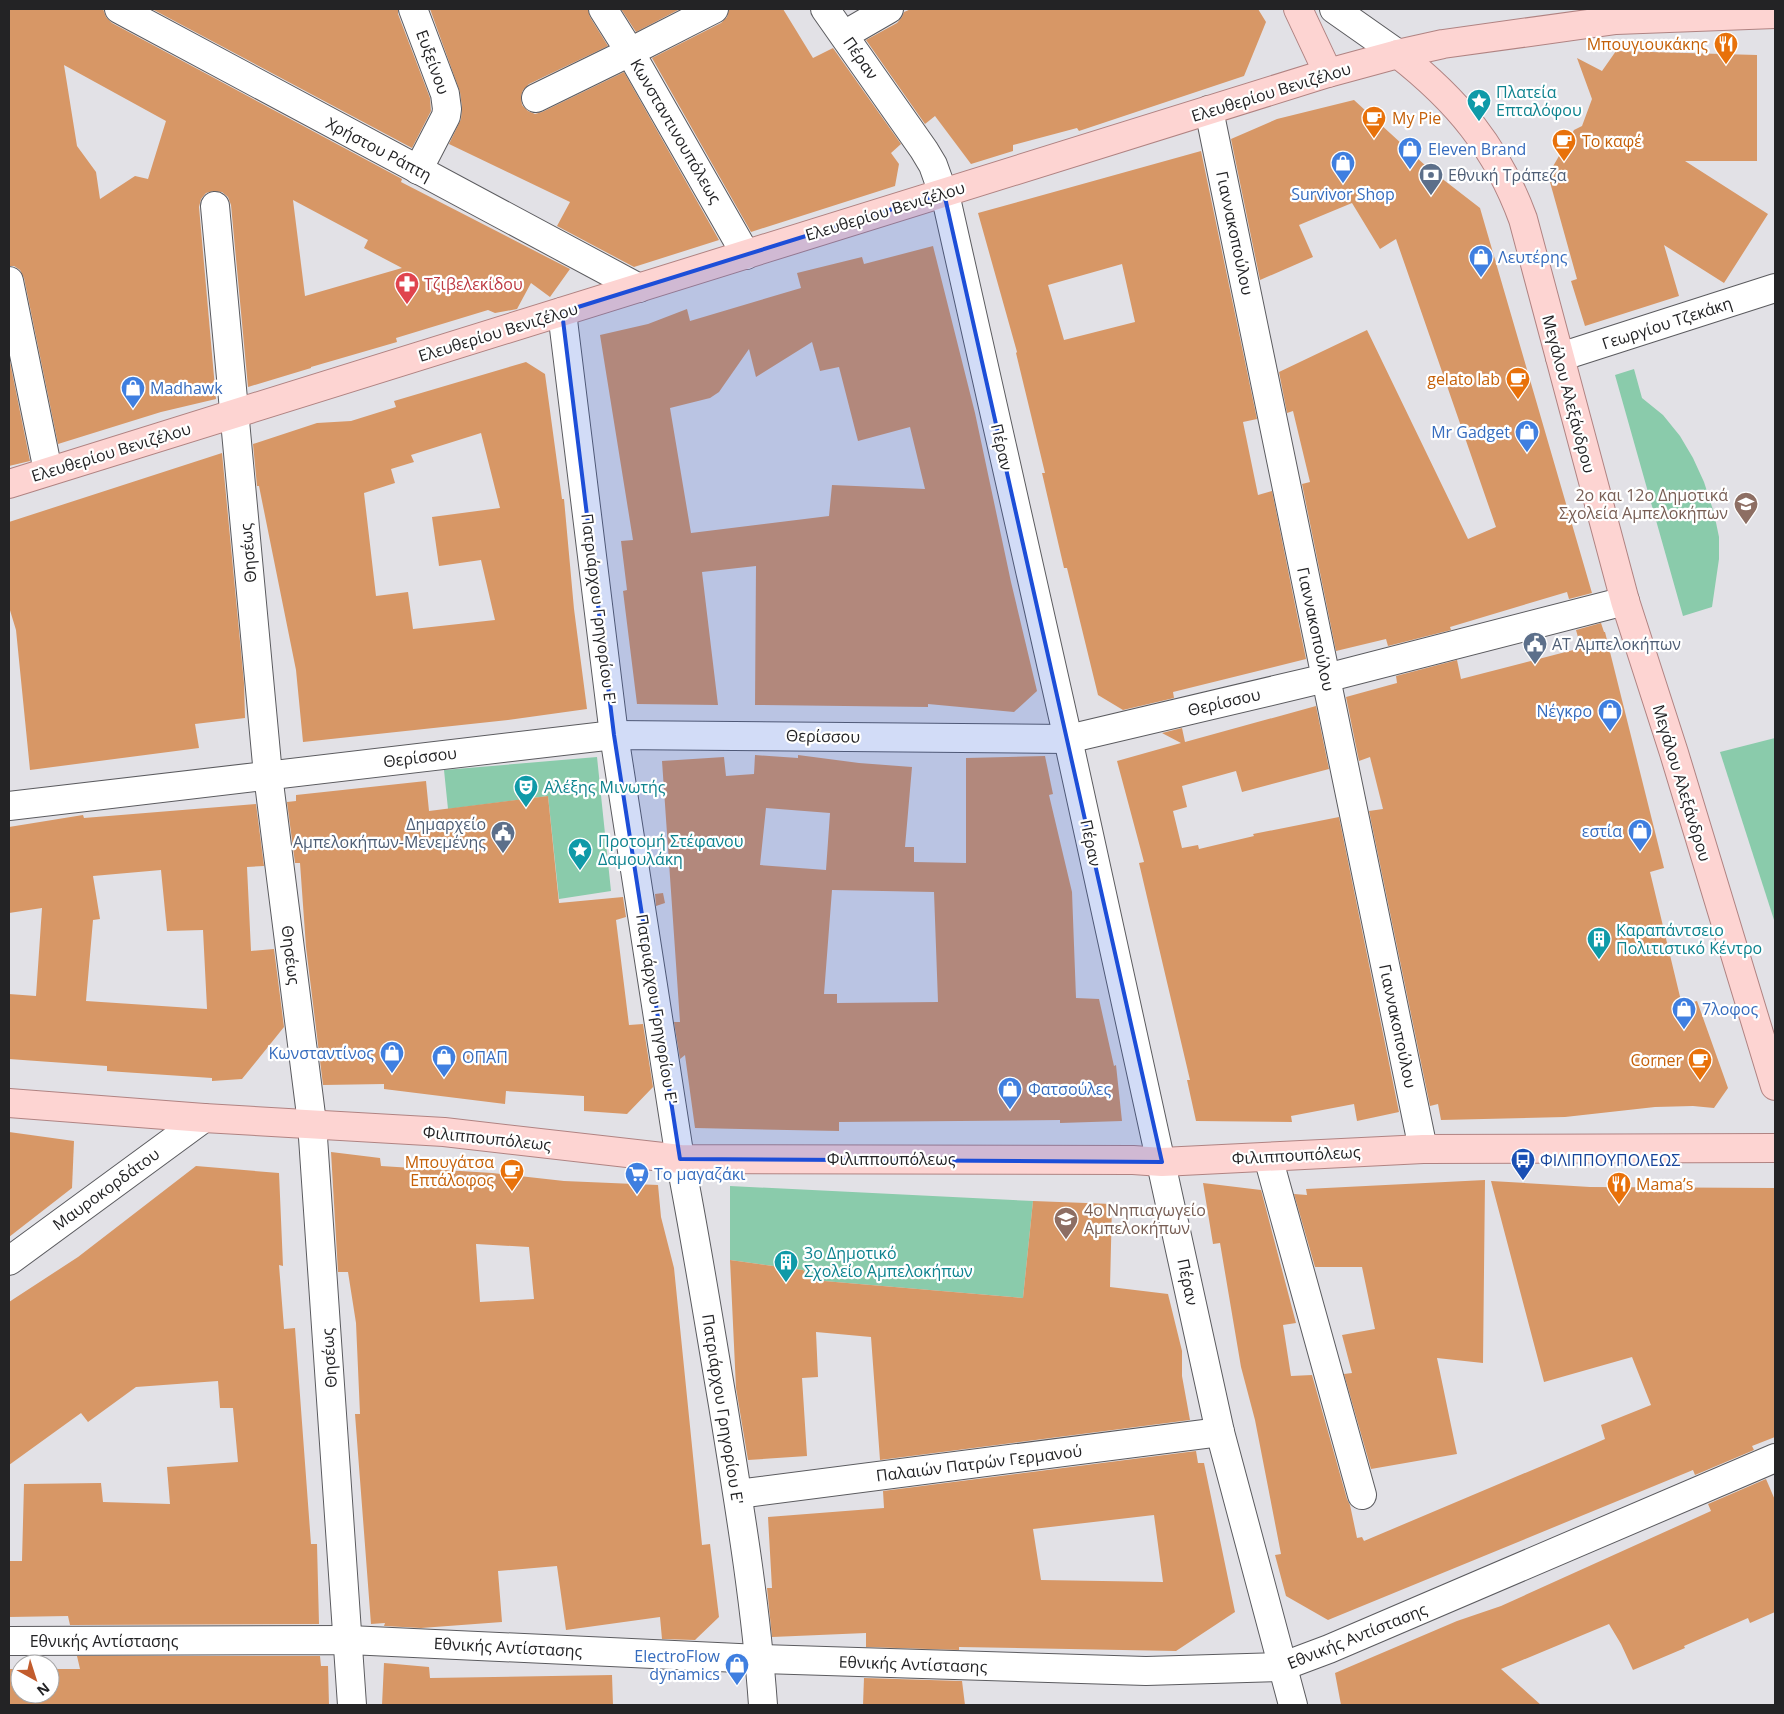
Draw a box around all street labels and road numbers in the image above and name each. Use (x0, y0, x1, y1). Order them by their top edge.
street label: Ευξείνου (411, 27, 455, 97)
street label: Πέραν (838, 32, 884, 84)
street label: Κωνσταντινουπόλεως (625, 54, 727, 208)
street label: Ελευθερίου Βενιζέλου (1188, 57, 1354, 127)
street label: Χρήστου Ράπτη (322, 112, 436, 186)
street label: Γιαννακοπούλου (1211, 169, 1259, 297)
street label: Ελευθερίου Βενιζέλου (802, 176, 968, 246)
street label: Γεωργίου Τζεκάκη (1599, 292, 1735, 354)
street label: Ελευθερίου Βενιζέλου (415, 297, 581, 367)
street label: Μεγάλου Αλεξάνδρου (1537, 312, 1601, 476)
street label: Ελευθερίου Βενιζέλου (28, 417, 194, 487)
street label: Πέραν (986, 421, 1018, 473)
street label: Πατριάρχου Γρηγορίου Ε' (576, 512, 622, 706)
street label: Θησέως (234, 522, 262, 584)
street label: Γιαννακοπούλου (1292, 565, 1340, 693)
street label: Θερίσσου (1185, 683, 1263, 721)
street label: Μεγάλου Αλεξάνδρου (1648, 702, 1716, 864)
street label: Θερίσσου (786, 724, 860, 748)
street label: Θερίσσου (382, 742, 458, 772)
street label: Πέραν (1075, 818, 1107, 869)
street label: Πατριάρχου Γρηγορίου Ε' (631, 912, 683, 1106)
street label: Θησέως (276, 924, 306, 986)
street label: Γιαννακοπούλου (1374, 962, 1422, 1090)
street label: Φιλιππουπόλεως (422, 1120, 552, 1156)
street label: Φιλιππουπόλεως (1231, 1141, 1361, 1169)
street label: Μαυροκορδάτου (48, 1143, 164, 1235)
street label: Φιλιππουπόλεως (827, 1148, 956, 1170)
street label: Πέραν (1172, 1257, 1204, 1308)
street label: Πατριάρχου Γρηγορίου Ε' (697, 1312, 749, 1506)
street label: Θησέως (316, 1327, 342, 1389)
street label: Παλαιών Πατρών Γερμανού (875, 1439, 1083, 1487)
street label: Εθνικής Αντίστασης (1284, 1598, 1430, 1674)
street label: Εθνικής Αντίστασης (30, 1630, 179, 1652)
street label: Εθνικής Αντίστασης (433, 1632, 583, 1662)
street label: Εθνικής Αντίστασης (838, 1650, 988, 1678)

